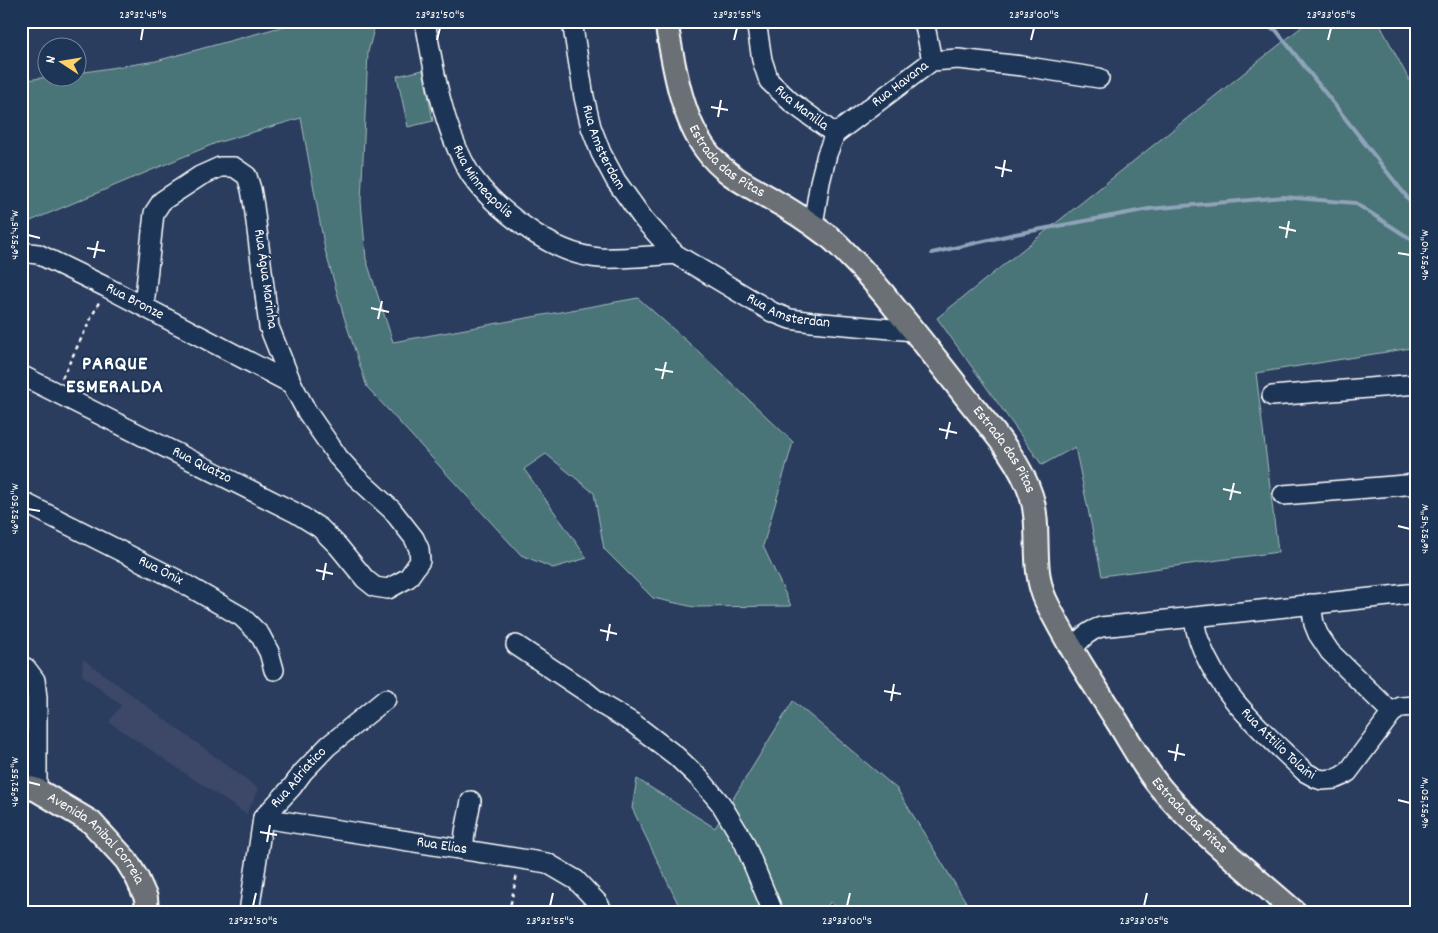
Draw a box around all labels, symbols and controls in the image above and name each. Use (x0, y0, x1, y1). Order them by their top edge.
text: 23°32'45"S (119, 7, 167, 24)
text: 23°32'50"S (415, 7, 465, 24)
text: 23°32'55"S (713, 7, 761, 24)
text: 23°33'00"S (1009, 7, 1059, 24)
text: 23°33'05"S (1306, 7, 1356, 24)
north arrow (38, 38, 88, 88)
text: N (41, 54, 62, 65)
street label: Rua Havana (867, 55, 934, 113)
street label: Rua Manilla (769, 80, 834, 137)
street label: Rua Amsterdam (575, 103, 630, 195)
street label: Estrada das Pitas (682, 121, 769, 204)
street label: Rua Minneapolis (446, 142, 518, 224)
text: 46°52'45"W (7, 210, 24, 260)
street label: Rua Água Marinha (247, 228, 283, 331)
text: 46°52'40"W (1417, 230, 1434, 280)
street label: Rua Bronze (102, 278, 168, 326)
street label: Rua Amsterdan (742, 288, 831, 335)
district label: PARQUE ESMERALDA (66, 351, 164, 402)
street label: Estrada das Pitas (966, 402, 1041, 497)
street label: Rua Quatzo (168, 441, 236, 490)
text: 46°52'50"W (7, 483, 24, 535)
text: 46°52'45"W (1417, 504, 1434, 554)
street label: Rua Ônix (134, 551, 187, 592)
street label: Rua Attilio Tolaini (1235, 703, 1319, 787)
street label: Rua Adriatico (266, 742, 333, 814)
text: 46°52'55"W (7, 757, 24, 807)
street label: Estrada das Pitas (1145, 773, 1232, 860)
text: 46°52'50"W (1417, 777, 1434, 829)
street label: Avenida Anibal Correia (43, 787, 150, 889)
street label: Rua Elias (415, 831, 469, 861)
text: 23°32'50"S (228, 913, 278, 930)
text: 23°32'55"S (526, 913, 574, 930)
text: 23°33'00"S (822, 913, 872, 930)
text: 23°33'05"S (1119, 913, 1169, 930)

